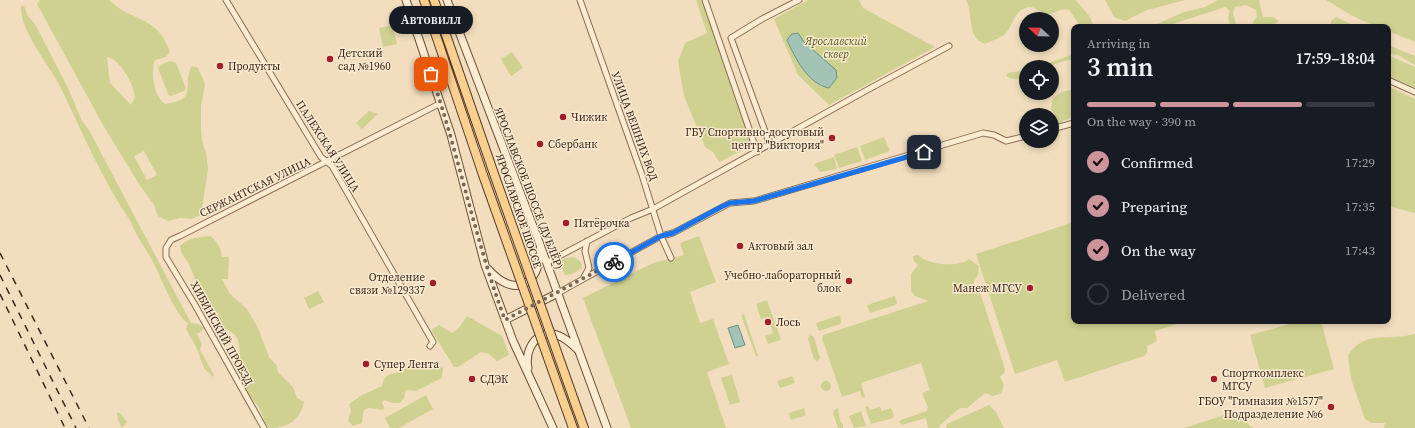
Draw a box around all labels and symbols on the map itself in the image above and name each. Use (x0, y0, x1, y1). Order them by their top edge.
callout: Автовилл (389, 6, 473, 34)
north arrow (1019, 12, 1059, 52)
park label: Ярославский сквер (804, 34, 867, 62)
place label: Детский сад №1960 (338, 46, 391, 74)
marker: Детский сад №1960 (325, 54, 335, 64)
pin (414, 57, 448, 91)
place label: Продукты (228, 59, 280, 74)
marker: Продукты (215, 61, 225, 71)
street label: УЛИЦА ВЕШНИХ ВОД (608, 70, 661, 183)
street label: ПАЛЕХСКАЯ УЛИЦА (292, 98, 363, 196)
street label: ЯРОСЛАВСКОЕ ШОССЕ (ДУБЛЁР) (492, 105, 566, 271)
place label: Чижик (571, 110, 607, 125)
marker: Чижик (558, 112, 568, 122)
place label: ГБУ Спортивно-досуговый центр "Виктория" (685, 125, 824, 153)
marker: ГБУ Спортивно-досуговый центр "Виктория" (827, 133, 837, 143)
pin (907, 135, 941, 169)
place label: Сбербанк (548, 137, 597, 152)
marker: Сбербанк (535, 139, 545, 149)
street label: ЯРОСЛАВСКОЕ ШОССЕ (493, 152, 545, 270)
street label: СЕРЖАНТСКАЯ УЛИЦА (197, 154, 314, 221)
place label: Пятёрочка (574, 216, 630, 231)
marker: Пятёрочка (561, 218, 571, 228)
place label: Актовый зал (748, 239, 813, 254)
marker: Актовый зал (735, 241, 745, 251)
courier (594, 242, 634, 282)
place label: Учебно-лабораторный блок (724, 268, 841, 296)
place label: Отделение связи №129337 (350, 270, 425, 298)
marker: Учебно-лабораторный блок (844, 276, 854, 286)
marker: Отделение связи №129337 (428, 278, 438, 288)
street label: ХИБИНСКИЙ ПРОЕЗД (187, 279, 257, 388)
place label: Манеж МГСУ (953, 281, 1023, 296)
marker: Манеж МГСУ (1025, 283, 1035, 293)
place label: Лось (776, 315, 801, 330)
marker: Лось (763, 317, 773, 327)
place label: Супер Лента (374, 357, 439, 372)
marker: Супер Лента (361, 359, 371, 369)
place label: Спорткомплекс МГСУ (1222, 366, 1304, 394)
place label: СДЭК (480, 372, 509, 387)
marker: СДЭК (467, 374, 477, 384)
marker: Спорткомплекс МГСУ (1209, 374, 1219, 384)
place label: ГБОУ "Гимназия №1577" Подразделение №6 (1198, 394, 1323, 422)
marker: ГБОУ "Гимназия №1577" Подразделение №6 (1326, 402, 1336, 412)

